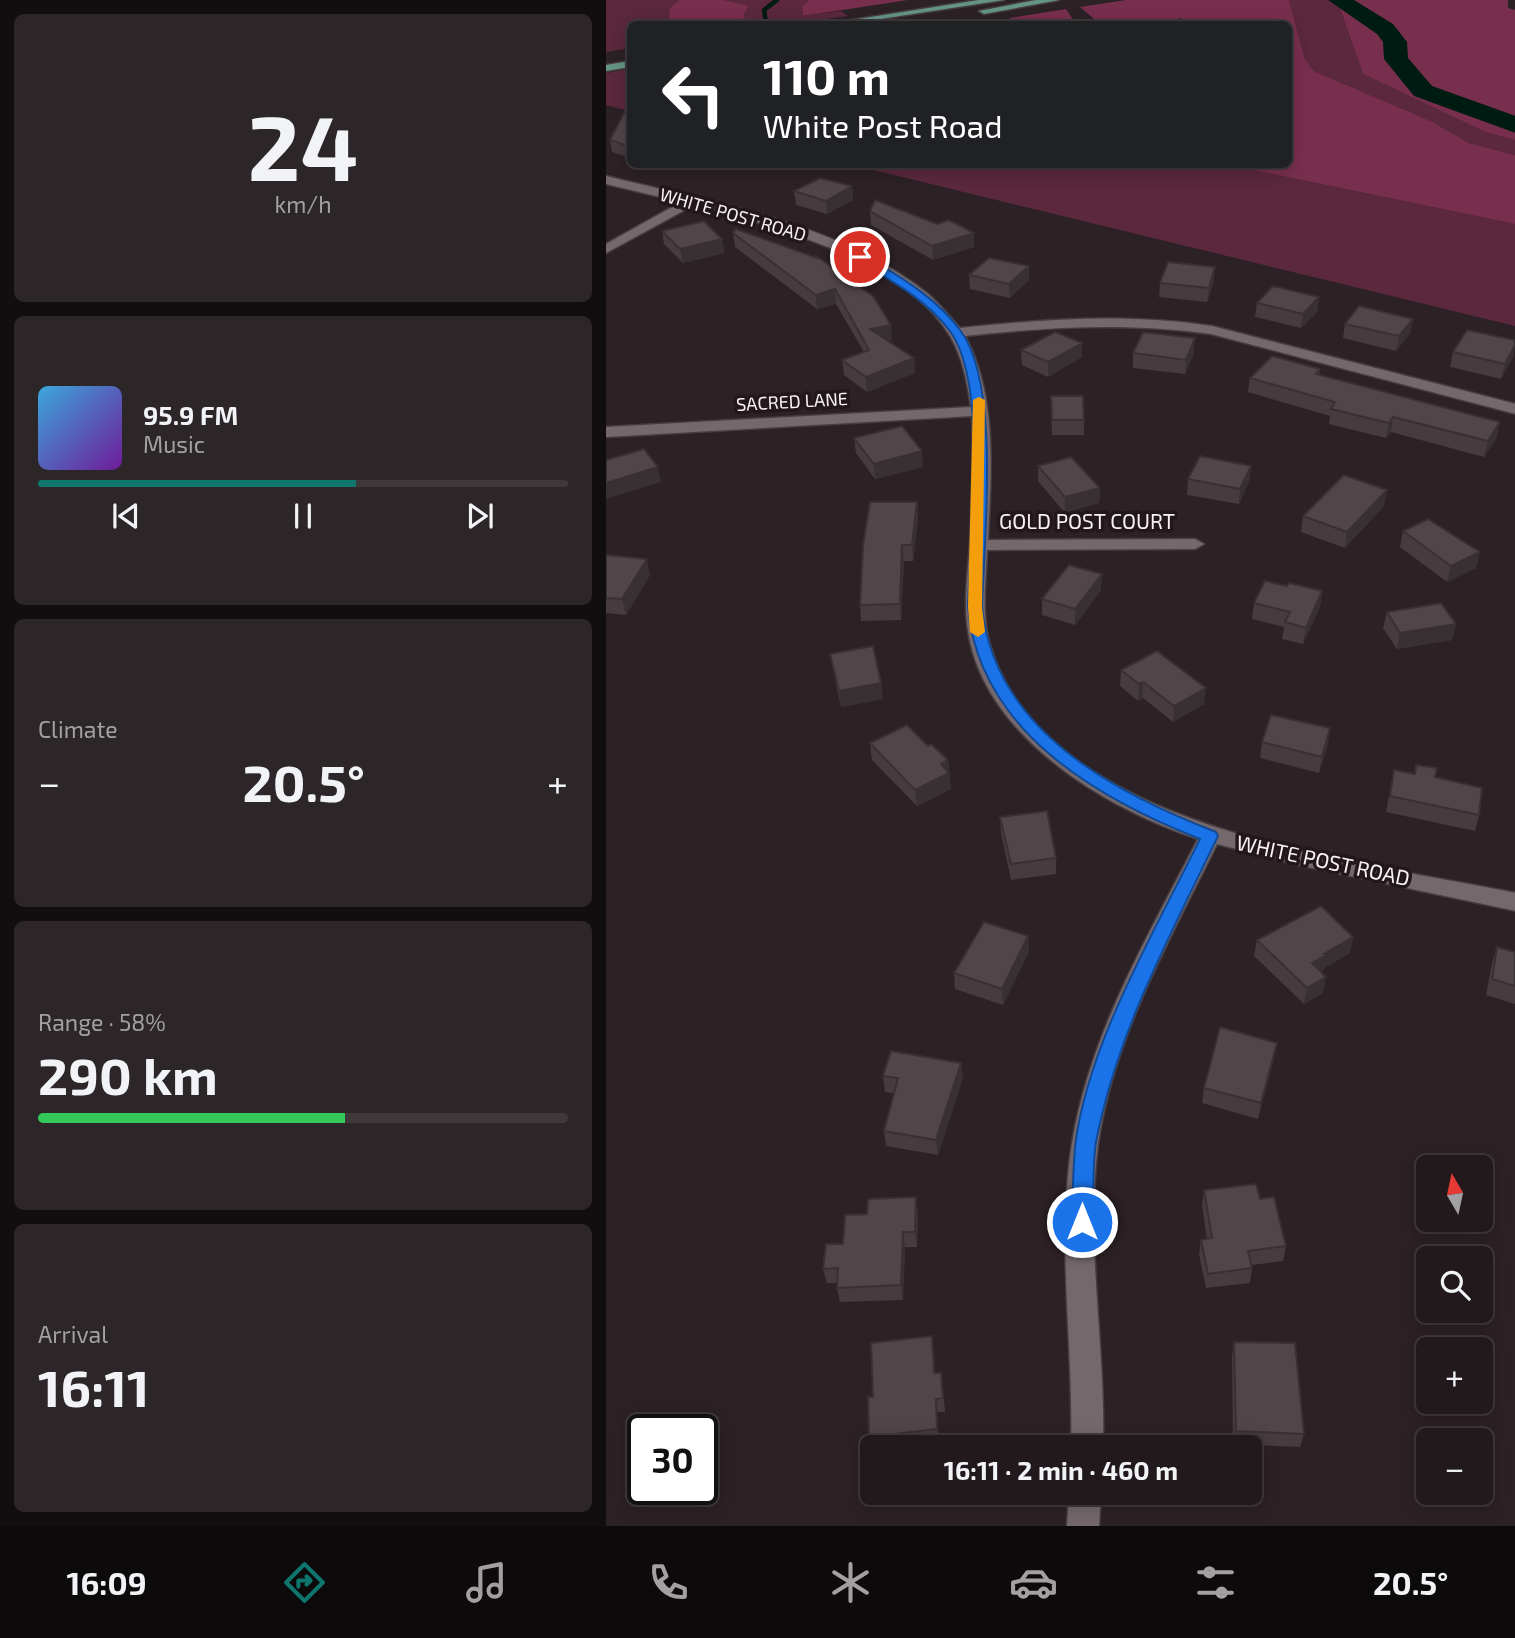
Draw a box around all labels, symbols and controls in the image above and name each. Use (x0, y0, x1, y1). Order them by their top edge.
text: 110 m (763, 46, 890, 105)
icon: left (648, 49, 739, 140)
text: 24 (248, 90, 358, 199)
text: White Post Road (763, 106, 1003, 144)
street label: WHITE POST ROAD (657, 183, 809, 245)
text: km/h (274, 190, 332, 218)
pin (830, 227, 890, 287)
icon: arrive (841, 238, 879, 276)
street label: SACRED LANE (736, 387, 848, 415)
text: 95.9 FM (143, 399, 238, 430)
text: Music (143, 430, 205, 458)
icon: previous (107, 497, 145, 535)
icon: pause (284, 497, 322, 535)
icon: next (461, 497, 499, 535)
street label: GOLD POST COURT (999, 508, 1175, 533)
text: Climate (38, 715, 118, 743)
text: 20.5° (242, 750, 365, 812)
text: − (38, 759, 60, 805)
text: + (547, 759, 568, 805)
street label: WHITE POST ROAD (1234, 829, 1412, 890)
text: Range · 58% (38, 1008, 166, 1036)
text: 290 km (38, 1043, 218, 1105)
north arrow (1416, 1155, 1493, 1232)
map controls (1416, 1155, 1493, 1505)
position arrow (1045, 1185, 1119, 1259)
button: search (1416, 1246, 1493, 1323)
text: Arrival (38, 1320, 108, 1348)
button: + (1416, 1337, 1493, 1414)
text: 16:11 (38, 1355, 149, 1417)
speed limit sign: 30 (627, 1414, 718, 1505)
button: − (1416, 1428, 1493, 1505)
text: 16:11 · 2 min · 460 m (944, 1454, 1178, 1485)
icon: directions (280, 1558, 329, 1607)
icon: music (462, 1558, 511, 1607)
icon: phone (644, 1558, 693, 1607)
icon: climate (826, 1558, 875, 1607)
icon: car (1009, 1558, 1058, 1607)
icon: filters (1191, 1558, 1240, 1607)
text: 16:09 (67, 1563, 147, 1601)
text: 20.5° (1373, 1563, 1448, 1601)

